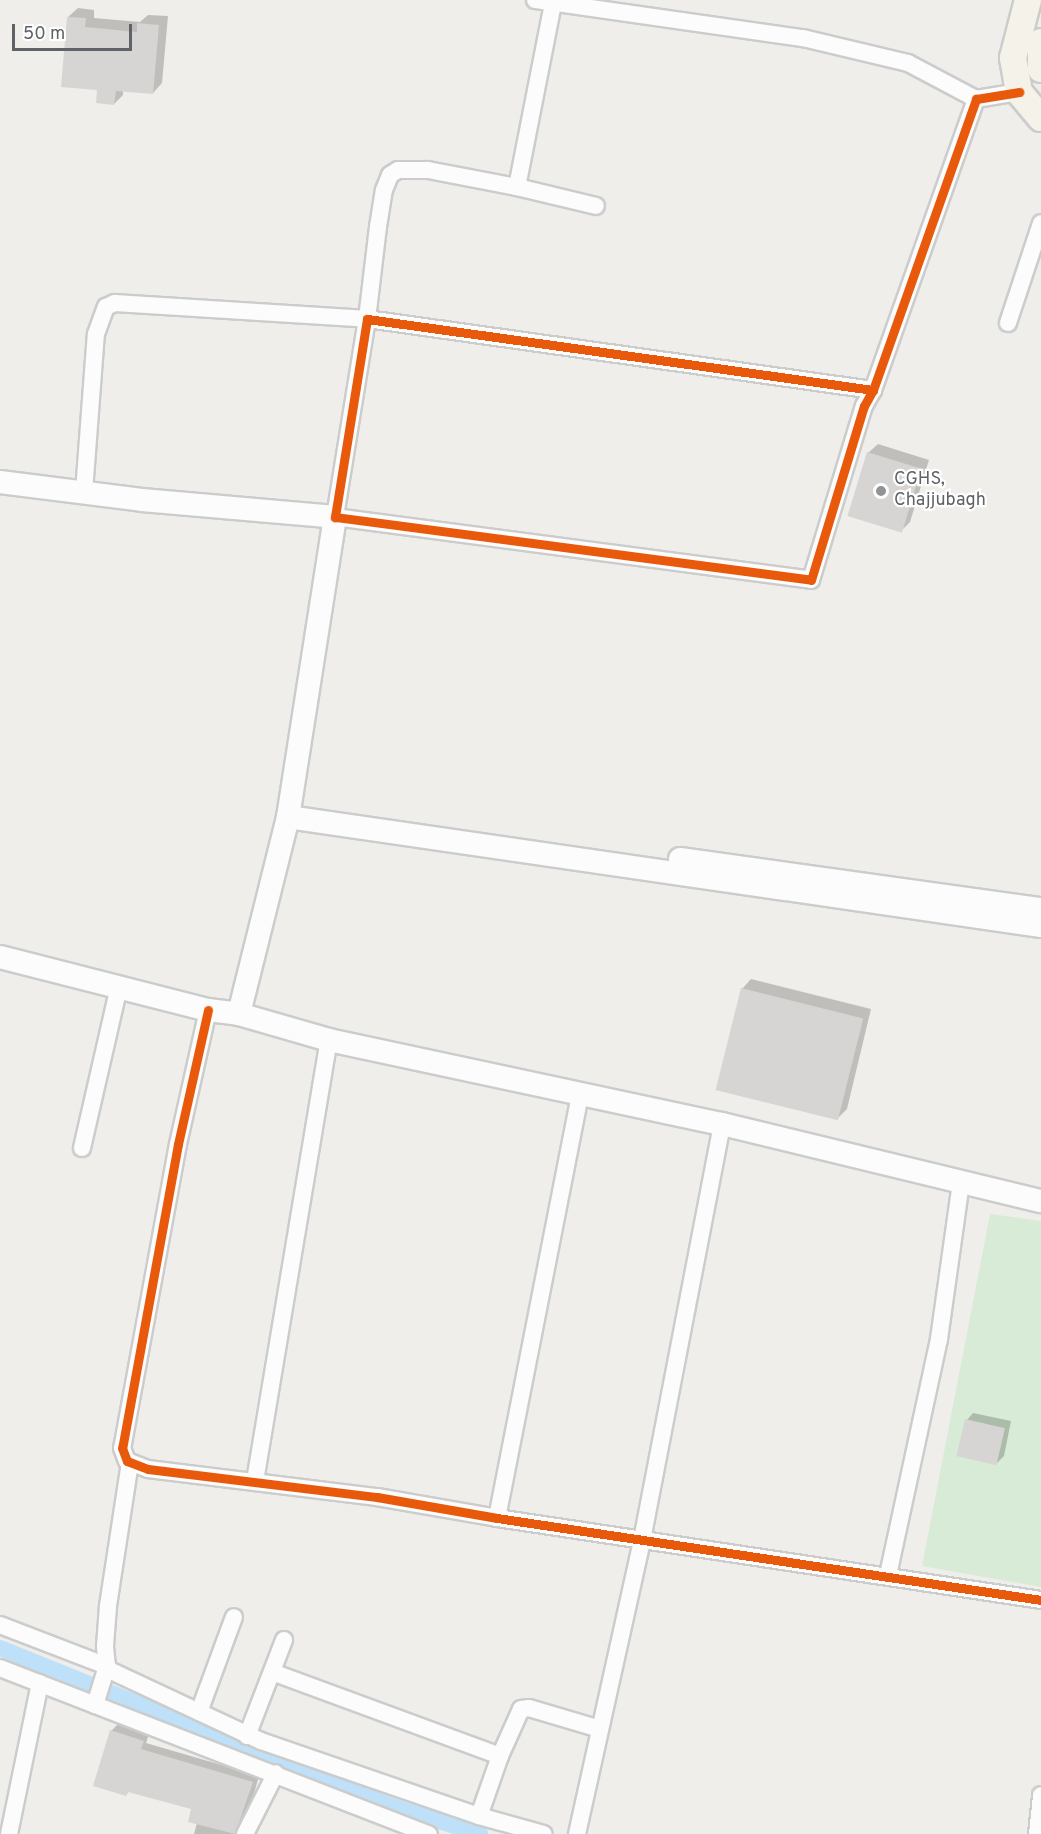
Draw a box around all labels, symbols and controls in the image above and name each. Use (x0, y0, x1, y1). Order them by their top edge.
scale bar (15, 12, 135, 50)
text: 50 m (23, 23, 65, 46)
place label: CGHS, Chajjubagh (894, 470, 986, 512)
marker: CGHS, Chajjubagh (872, 482, 890, 500)

